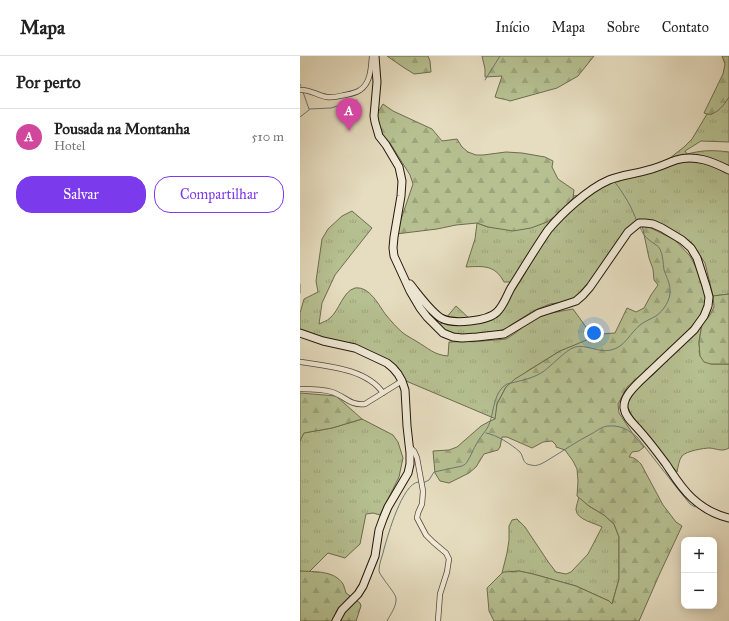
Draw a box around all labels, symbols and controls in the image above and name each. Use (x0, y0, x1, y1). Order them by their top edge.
text: Mapa (20, 16, 65, 39)
text: Início (495, 19, 530, 36)
text: Mapa (552, 19, 585, 36)
text: Sobre (607, 19, 640, 36)
text: Contato (662, 19, 709, 36)
text: Por perto (16, 72, 81, 93)
pin: A (336, 98, 362, 131)
text: Pousada na Montanha (54, 120, 190, 138)
text: A (25, 129, 33, 145)
text: 510 m (252, 129, 284, 145)
text: Hotel (54, 138, 85, 154)
button: Salvar (16, 176, 146, 213)
button: Compartilhar (154, 176, 284, 213)
your location (584, 323, 604, 343)
map controls (681, 537, 717, 609)
button: + (681, 537, 717, 573)
button: − (681, 573, 717, 609)

